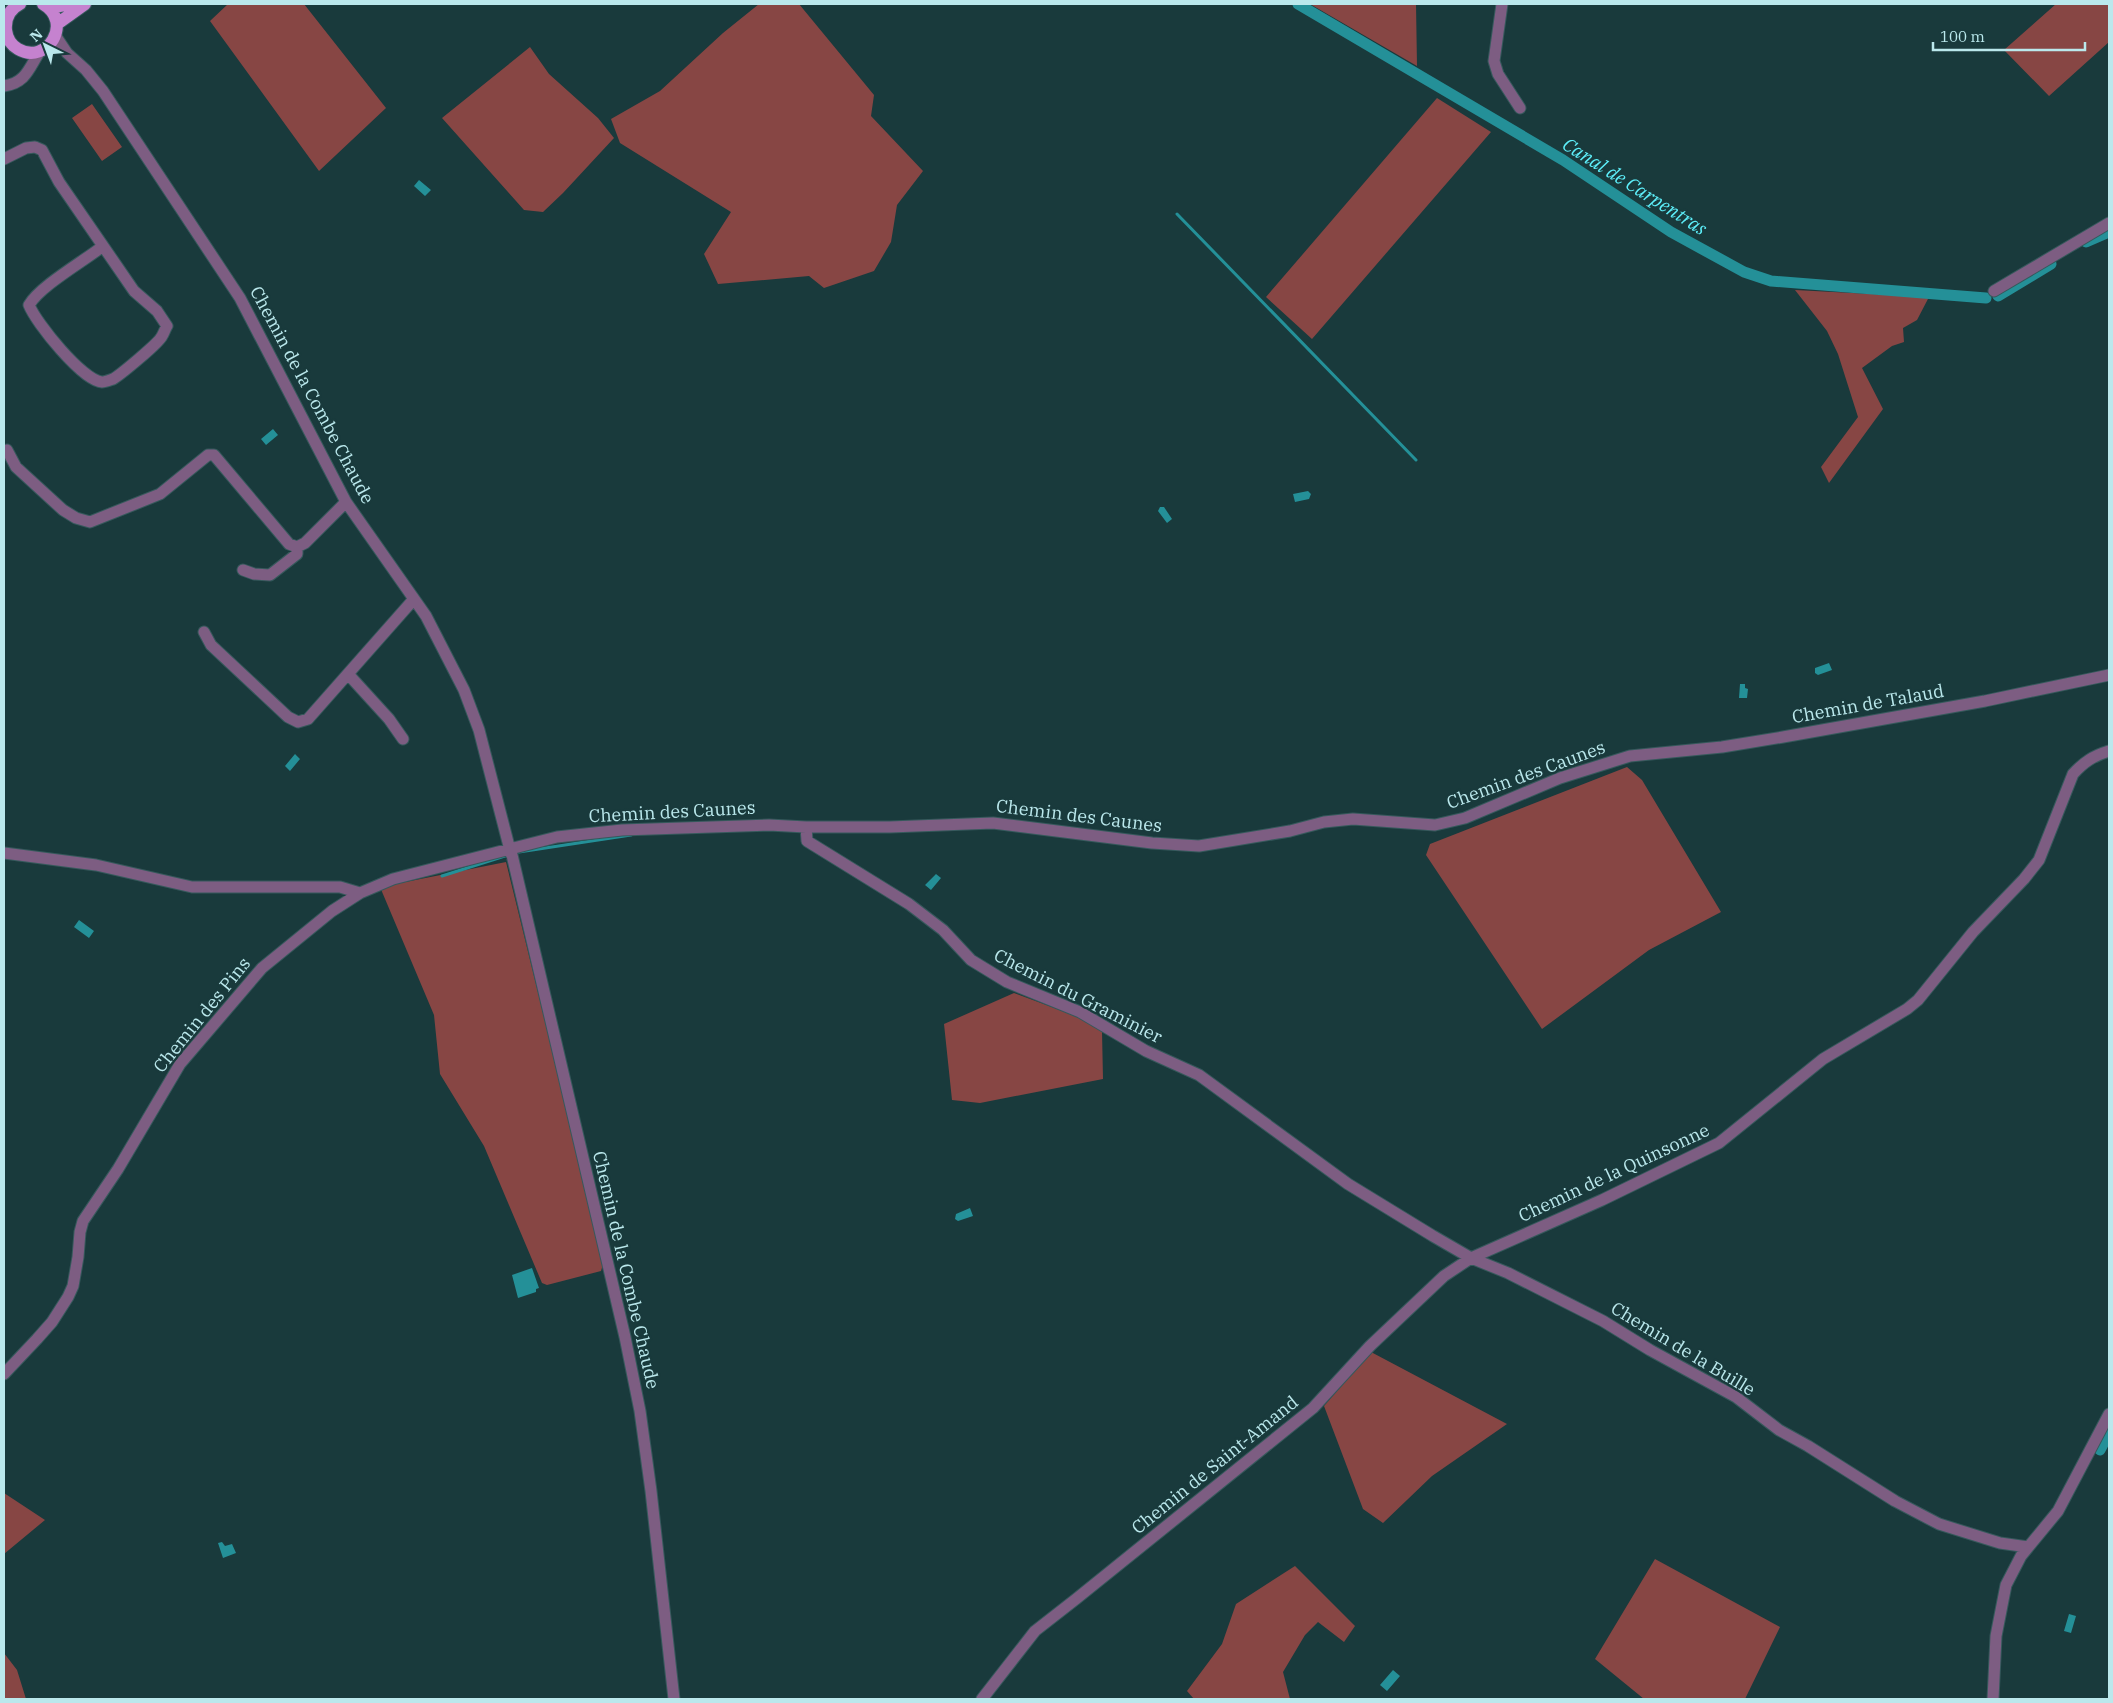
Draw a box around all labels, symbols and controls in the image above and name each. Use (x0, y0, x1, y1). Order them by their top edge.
north arrow (20, 20, 70, 70)
scale bar (1933, 20, 2086, 52)
text: N (26, 25, 46, 46)
text: 100 m (1940, 27, 1985, 46)
water label: Canal de Carpentras (1558, 132, 1712, 240)
street label: Chemin de la Combe Chaude (245, 282, 380, 508)
street label: Chemin de Talaud (1790, 679, 1946, 728)
street label: Chemin des Caunes (1443, 735, 1608, 814)
street label: Chemin des Caunes (995, 794, 1163, 837)
street label: Chemin des Caunes (588, 796, 756, 827)
street label: Chemin du Graminier (990, 943, 1166, 1048)
street label: Chemin des Pins (148, 952, 255, 1077)
street label: Chemin de la Quinsonne (1515, 1118, 1713, 1227)
street label: Chemin de la Combe Chaude (588, 1149, 665, 1391)
street label: Chemin de la Buille (1607, 1296, 1760, 1401)
street label: Chemin de Saint-Amand (1127, 1390, 1303, 1539)

